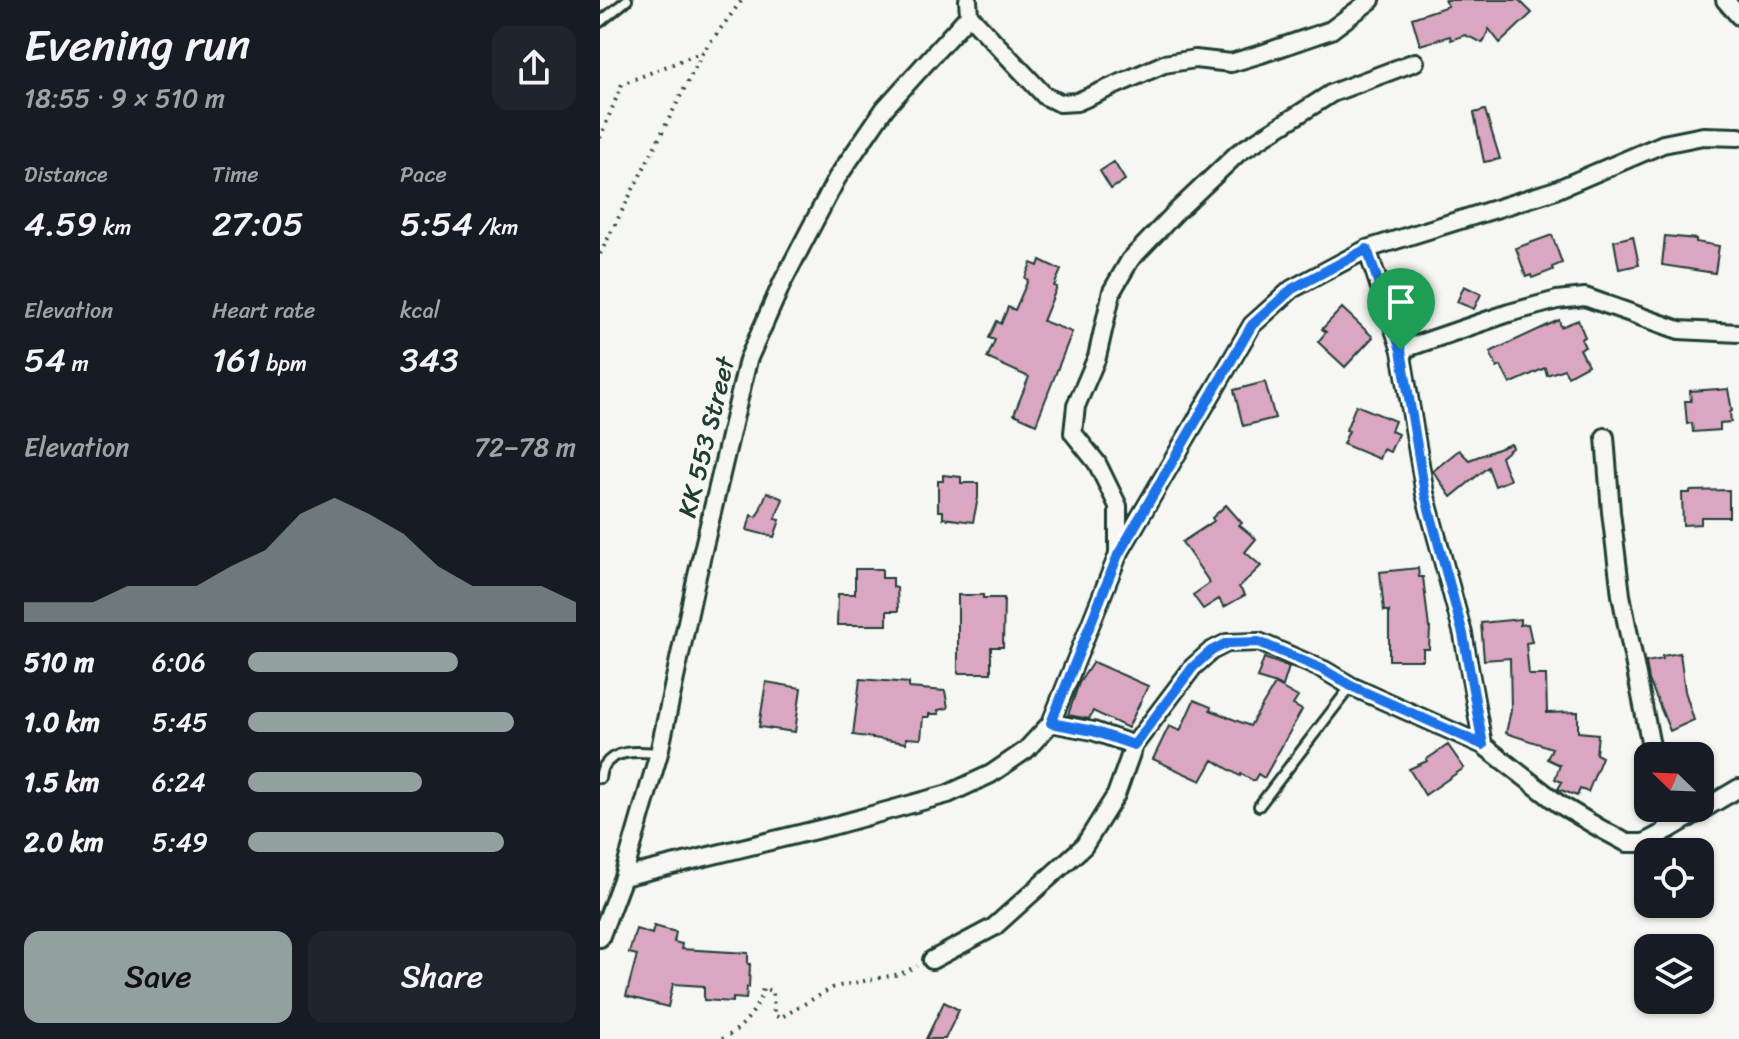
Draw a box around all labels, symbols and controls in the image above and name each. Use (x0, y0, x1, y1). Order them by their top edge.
text: Evening run (24, 6, 250, 84)
button: share (492, 26, 576, 110)
text: 18:55 · 9 × 510 m (24, 75, 225, 121)
text: Distance (24, 155, 108, 194)
text: Time (212, 155, 259, 194)
text: Pace (400, 155, 447, 194)
text: 4.59 (24, 194, 97, 254)
text: 27:05 (212, 194, 304, 254)
text: 5:54 (400, 194, 473, 254)
text: km (97, 208, 131, 247)
text: /km (473, 208, 518, 247)
pin (1367, 268, 1435, 350)
icon: arrive (1379, 280, 1423, 324)
text: Elevation (24, 291, 113, 330)
text: Heart rate (212, 291, 315, 330)
text: kcal (400, 291, 440, 330)
text: 54 (24, 330, 66, 390)
text: 161 (212, 330, 260, 390)
text: 343 (400, 330, 459, 390)
text: m (66, 344, 89, 383)
text: bpm (260, 344, 307, 383)
street label: KK 553 Street (664, 350, 749, 522)
text: Elevation (24, 424, 129, 470)
text: 72–78 m (474, 424, 576, 470)
text: 510 m (24, 639, 94, 685)
text: 6:06 (152, 639, 206, 685)
text: 1.0 km (24, 699, 100, 745)
text: 5:45 (152, 699, 208, 745)
north arrow (1634, 742, 1714, 822)
map controls (1634, 742, 1714, 1014)
text: 1.5 km (24, 759, 99, 805)
text: 6:24 (152, 759, 206, 805)
text: 2.0 km (24, 819, 104, 865)
text: 5:49 (152, 819, 208, 865)
button: locate (1634, 838, 1714, 918)
button: Save (24, 931, 292, 1023)
button: Share (308, 931, 576, 1023)
button: layers (1634, 934, 1714, 1014)

